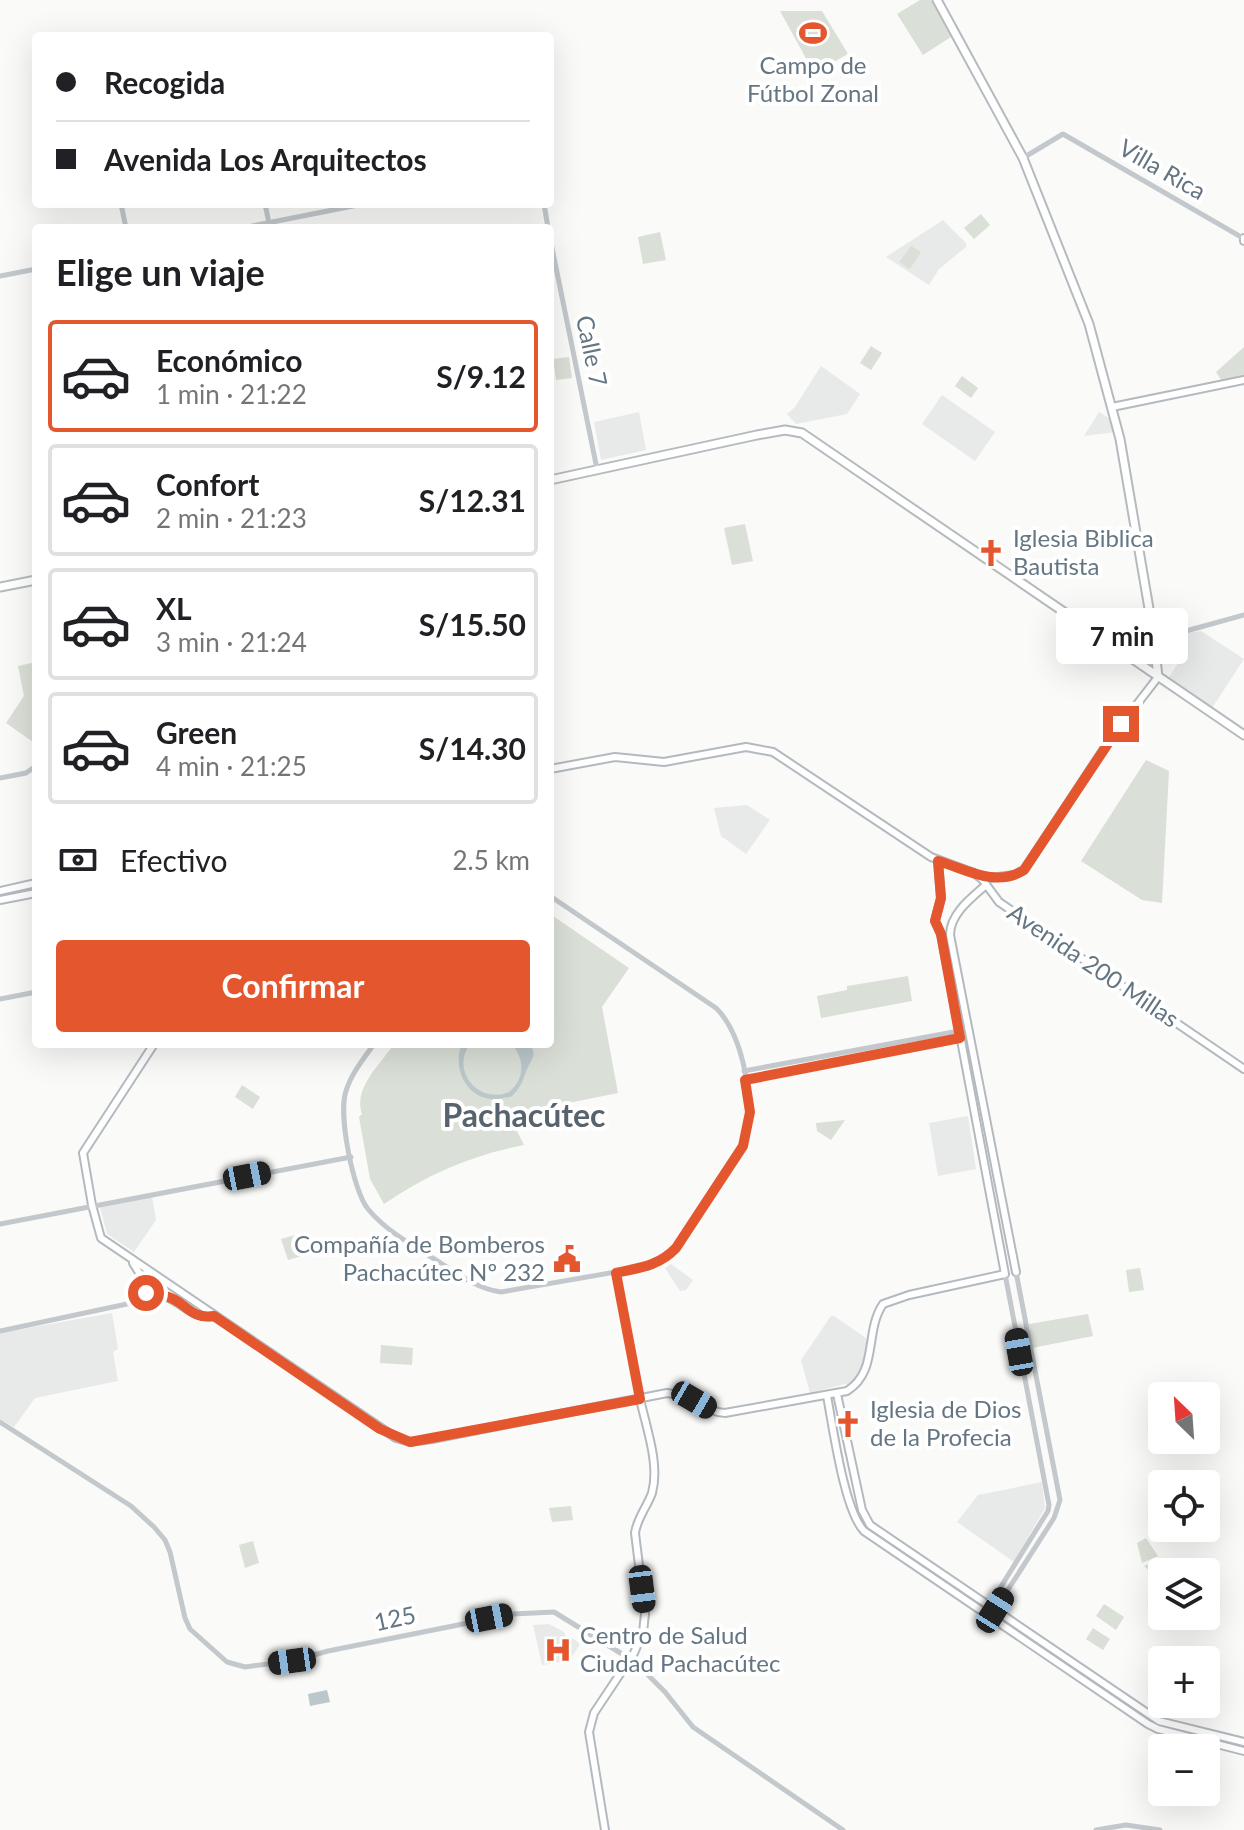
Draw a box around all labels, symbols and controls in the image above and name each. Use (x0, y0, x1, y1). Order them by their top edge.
sports icon: Campo de Fútbol Zonal (798, 18, 828, 48)
place label: Campo de Fútbol Zonal (747, 50, 879, 107)
text: Recogida (104, 64, 225, 100)
street label: Villa Rica (1114, 132, 1211, 205)
text: Avenida Los Arquitectos (104, 141, 427, 177)
text: Elige un viaje (56, 250, 265, 294)
street label: Calle 7 (571, 312, 614, 389)
icon: car (60, 340, 132, 412)
text: Económico (156, 342, 302, 378)
text: S/9.12 (436, 358, 526, 394)
text: 1 min · 21:22 (156, 378, 307, 410)
icon: car (60, 464, 132, 536)
text: Confort (156, 466, 259, 502)
text: S/12.31 (419, 482, 526, 518)
text: 2 min · 21:23 (156, 502, 307, 534)
place label: Iglesia Biblica Bautista (1013, 523, 1154, 580)
church icon: Iglesia Biblica Bautista (976, 538, 1006, 568)
icon: car (60, 588, 132, 660)
text: XL (156, 590, 192, 626)
text: S/15.50 (419, 606, 526, 642)
callout: 7 min (1055, 608, 1187, 664)
text: 7 min (1090, 620, 1154, 652)
text: 3 min · 21:24 (156, 626, 307, 658)
route end (1103, 706, 1139, 742)
icon: car (60, 712, 132, 784)
text: Green (156, 714, 237, 750)
text: S/14.30 (419, 730, 526, 766)
text: 4 min · 21:25 (156, 750, 307, 782)
icon: cash (56, 838, 100, 882)
text: Efectivo (120, 842, 227, 878)
text: 2.5 km (452, 844, 530, 876)
street label: Avenida 200 Millas (1003, 897, 1185, 1033)
button: Confirmar (56, 940, 530, 1032)
district label: Pachacútec (442, 1095, 606, 1134)
car (221, 1160, 273, 1192)
place label: Compañía de Bomberos Pachacútec Nº 232 (294, 1229, 545, 1286)
public building icon: Compañía de Bomberos Pachacútec Nº 232 (552, 1244, 582, 1274)
route start (128, 1275, 164, 1311)
car (1003, 1326, 1035, 1378)
car (667, 1378, 721, 1422)
north arrow (1148, 1382, 1220, 1454)
map controls (1148, 1382, 1220, 1806)
place label: Iglesia de Dios de la Profecia (870, 1394, 1021, 1451)
church icon: Iglesia de Dios de la Profecia (833, 1409, 863, 1439)
button: locate (1148, 1470, 1220, 1542)
button: layers (1148, 1558, 1220, 1630)
car (627, 1564, 657, 1614)
car (972, 1583, 1018, 1637)
street label: 125 (371, 1599, 418, 1636)
car (463, 1602, 515, 1634)
place label: Centro de Salud Ciudad Pachacútec (580, 1620, 780, 1677)
hospital icon: Centro de Salud Ciudad Pachacútec (543, 1635, 573, 1665)
car (267, 1646, 317, 1676)
button: + (1148, 1646, 1220, 1718)
button: − (1148, 1734, 1220, 1806)

